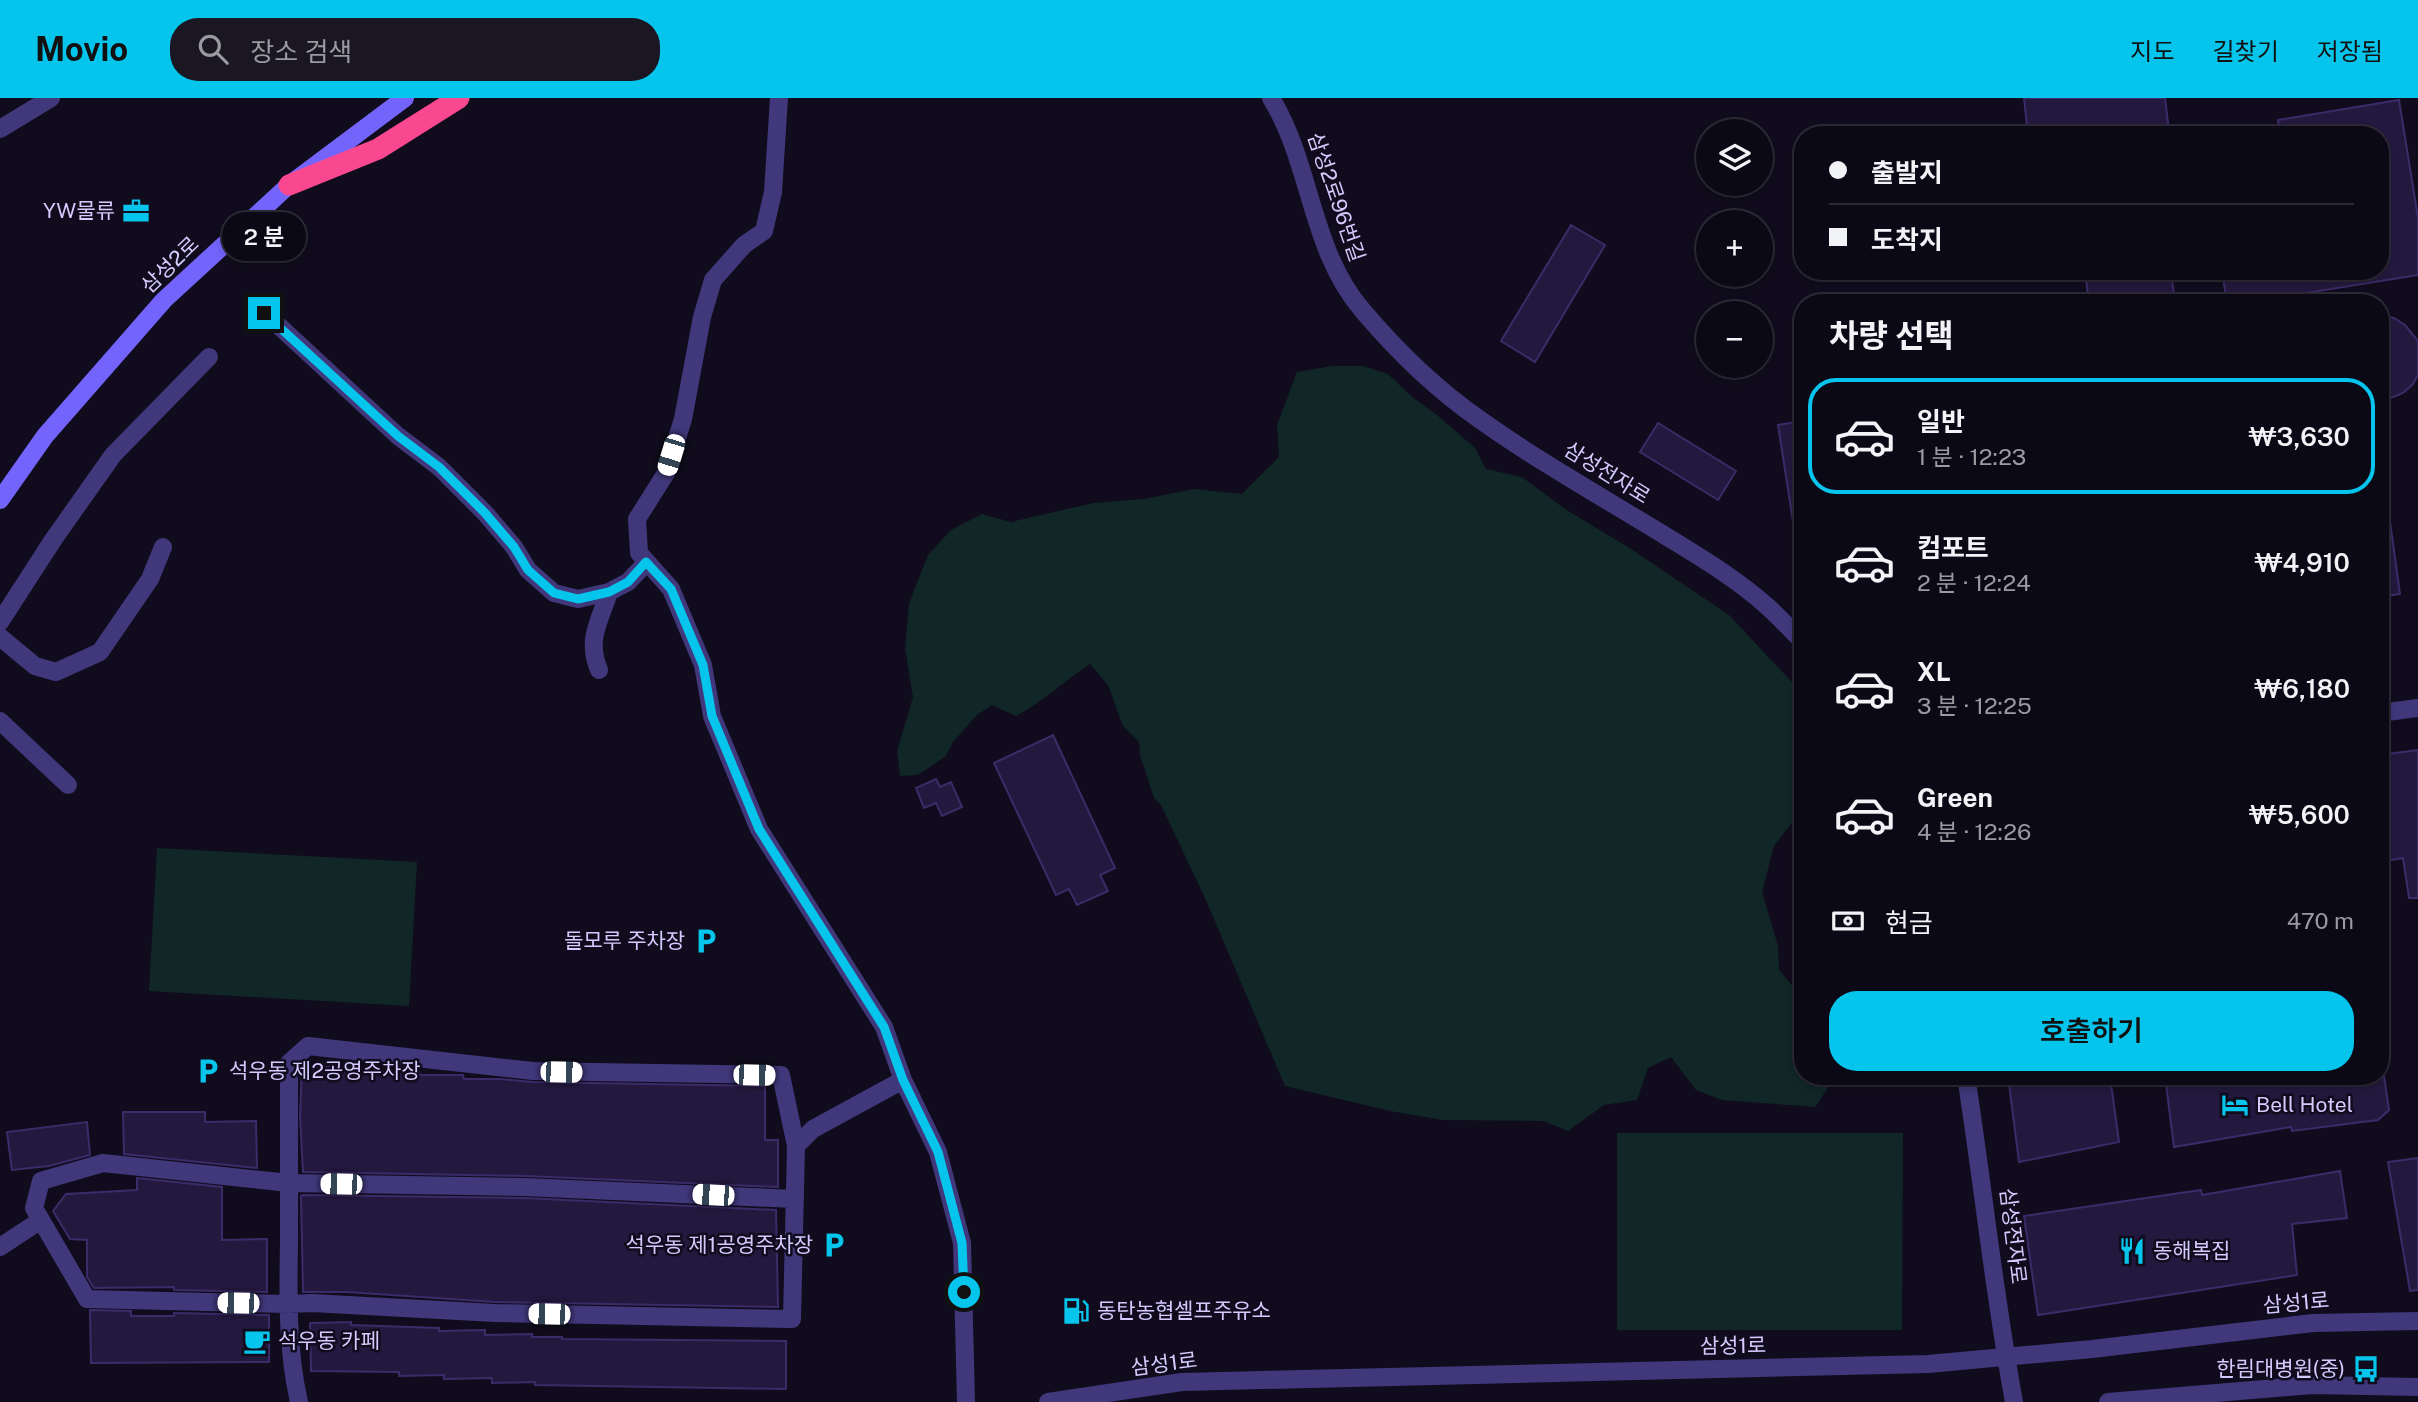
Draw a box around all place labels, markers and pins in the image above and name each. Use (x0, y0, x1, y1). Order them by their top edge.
office icon: YW물류 (121, 196, 151, 226)
place label: YW물류 (43, 198, 115, 223)
parking icon: 돌모루 주차장 (691, 926, 721, 956)
place label: 돌모루 주차장 (564, 928, 685, 953)
parking icon: 석우동 제2공영주차장 (193, 1056, 223, 1086)
place label: 석우동 제2공영주차장 (229, 1058, 421, 1083)
hotel icon: Bell Hotel (2220, 1090, 2250, 1120)
place label: Bell Hotel (2256, 1092, 2353, 1117)
parking icon: 석우동 제1공영주차장 (819, 1230, 849, 1260)
place label: 석우동 제1공영주차장 (625, 1232, 813, 1257)
restaurant icon: 동해복집 (2117, 1236, 2147, 1266)
place label: 동해복집 (2153, 1238, 2230, 1263)
fuel station icon: 동탄농협셀프주유소 (1061, 1296, 1091, 1326)
place label: 동탄농협셀프주유소 (1097, 1298, 1271, 1323)
cafe icon: 석우동 카페 (242, 1326, 272, 1356)
place label: 석우동 카페 (278, 1328, 380, 1353)
bus stop icon: 한림대병원(중) (2351, 1354, 2381, 1384)
place label: 한림대병원(중) (2216, 1356, 2345, 1381)

